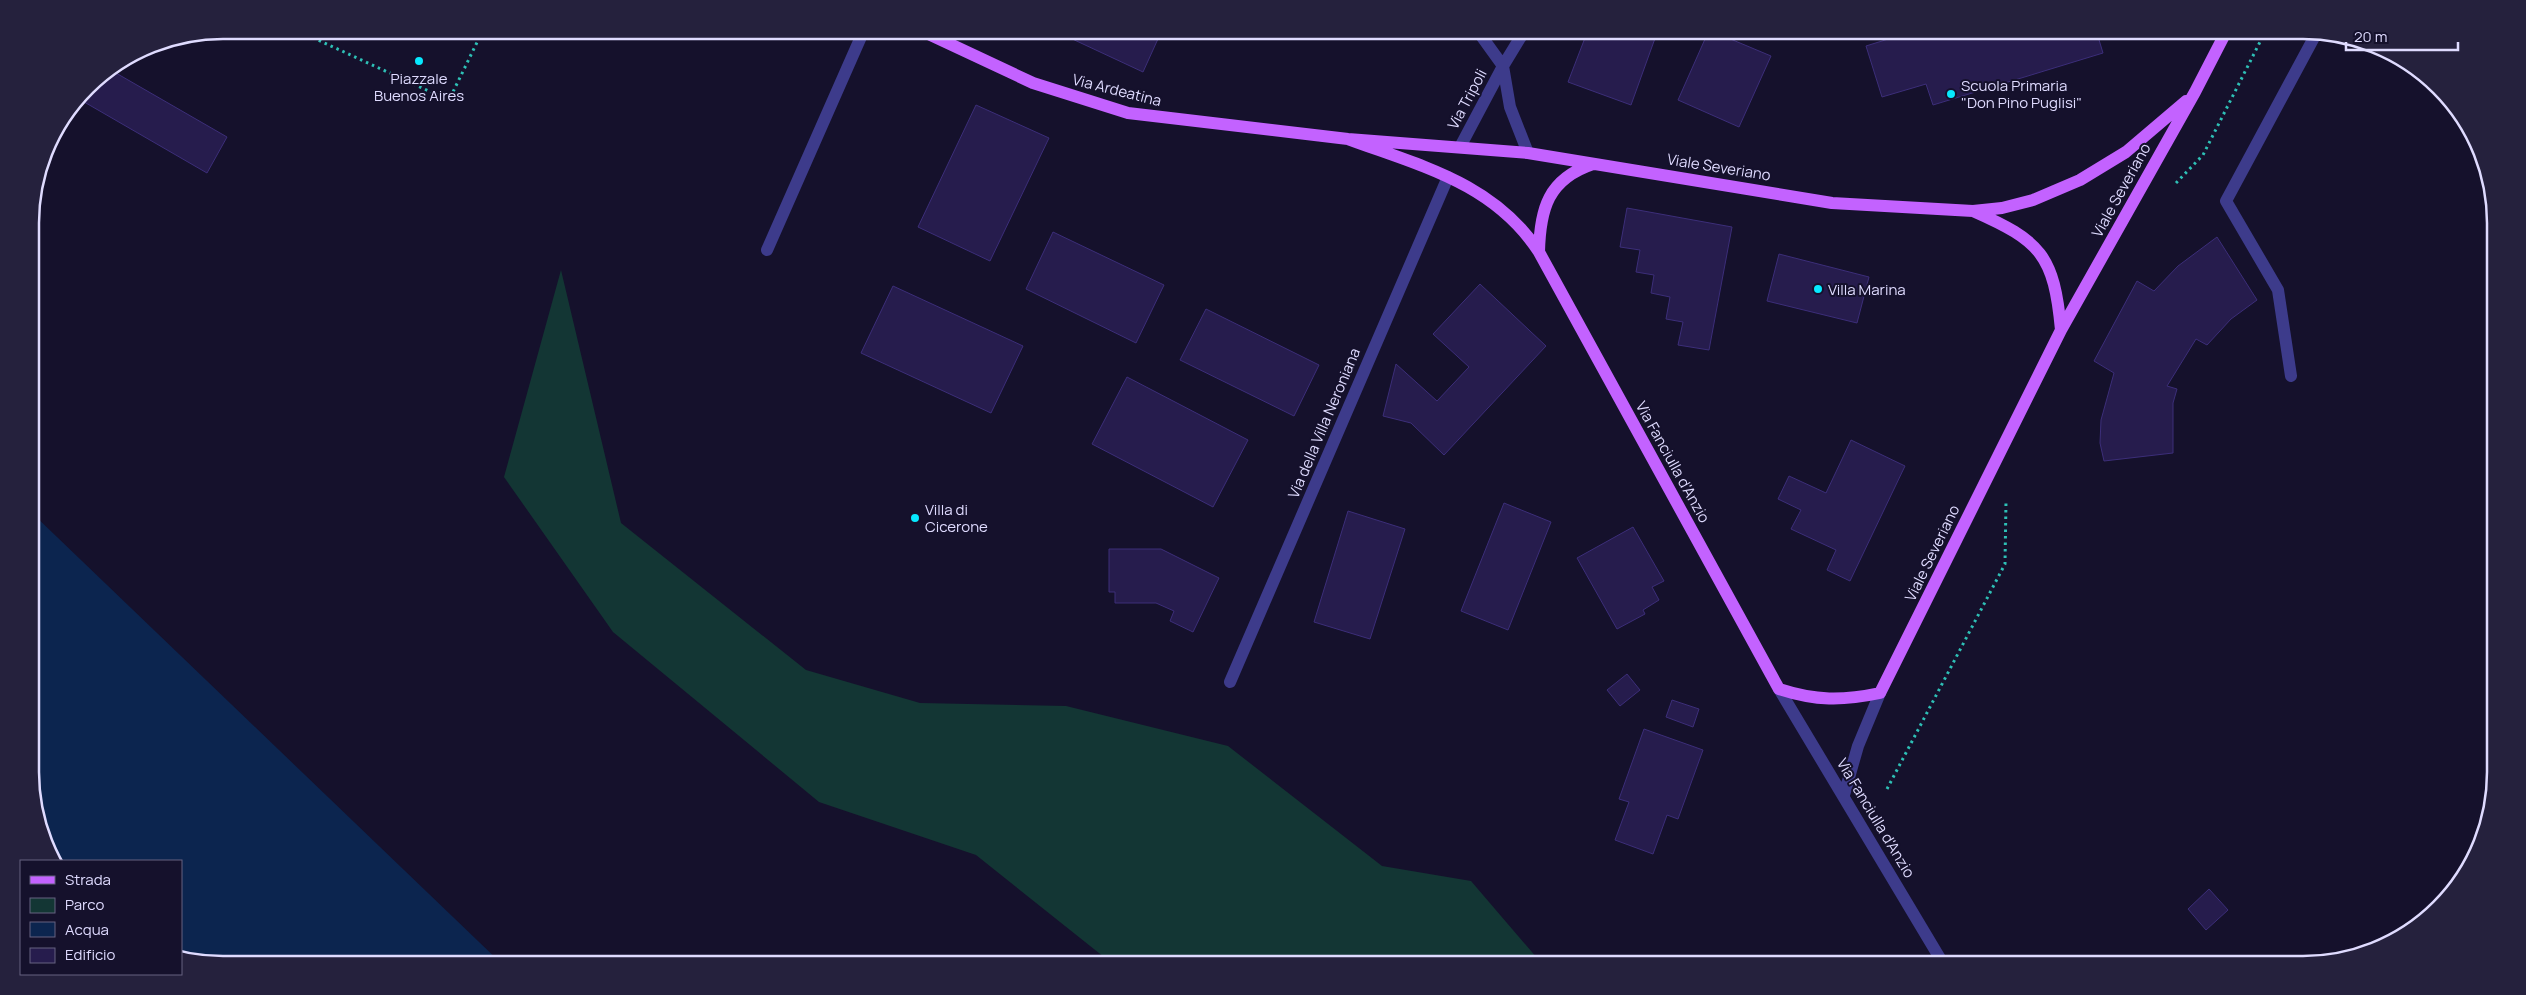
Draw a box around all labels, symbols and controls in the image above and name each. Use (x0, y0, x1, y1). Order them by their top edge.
scale bar (2346, 20, 2458, 52)
text: 20 m (2354, 26, 2387, 47)
marker: Piazzale Buenos Aires (413, 55, 425, 67)
street label: Via Tripoli (1442, 65, 1492, 133)
place label: Piazzale Buenos Aires (374, 68, 464, 106)
street label: Via Ardeatina (1070, 69, 1164, 111)
place label: Scuola Primaria "Don Pino Puglisi" (1961, 75, 2082, 113)
marker: Scuola Primaria "Don Pino Puglisi" (1945, 88, 1957, 100)
street label: Viale Severiano (2086, 139, 2156, 241)
street label: Viale Severiano (1666, 148, 1772, 186)
place label: Villa Marina (1828, 279, 1906, 300)
marker: Villa Marina (1812, 283, 1824, 295)
street label: Via della Villa Neroniana (1283, 345, 1365, 501)
street label: Via Fanciulla d'Anzio (1631, 397, 1715, 527)
place label: Villa di Cicerone (925, 499, 988, 537)
street label: Viale Severiano (1900, 501, 1964, 605)
marker: Villa di Cicerone (909, 512, 921, 524)
street label: Via Fanciulla d'Anzio (1832, 754, 1920, 882)
legend (20, 860, 182, 975)
text: Strada (65, 869, 111, 890)
text: Parco (65, 894, 104, 915)
text: Acqua (65, 919, 109, 940)
text: Edificio (65, 944, 116, 965)

